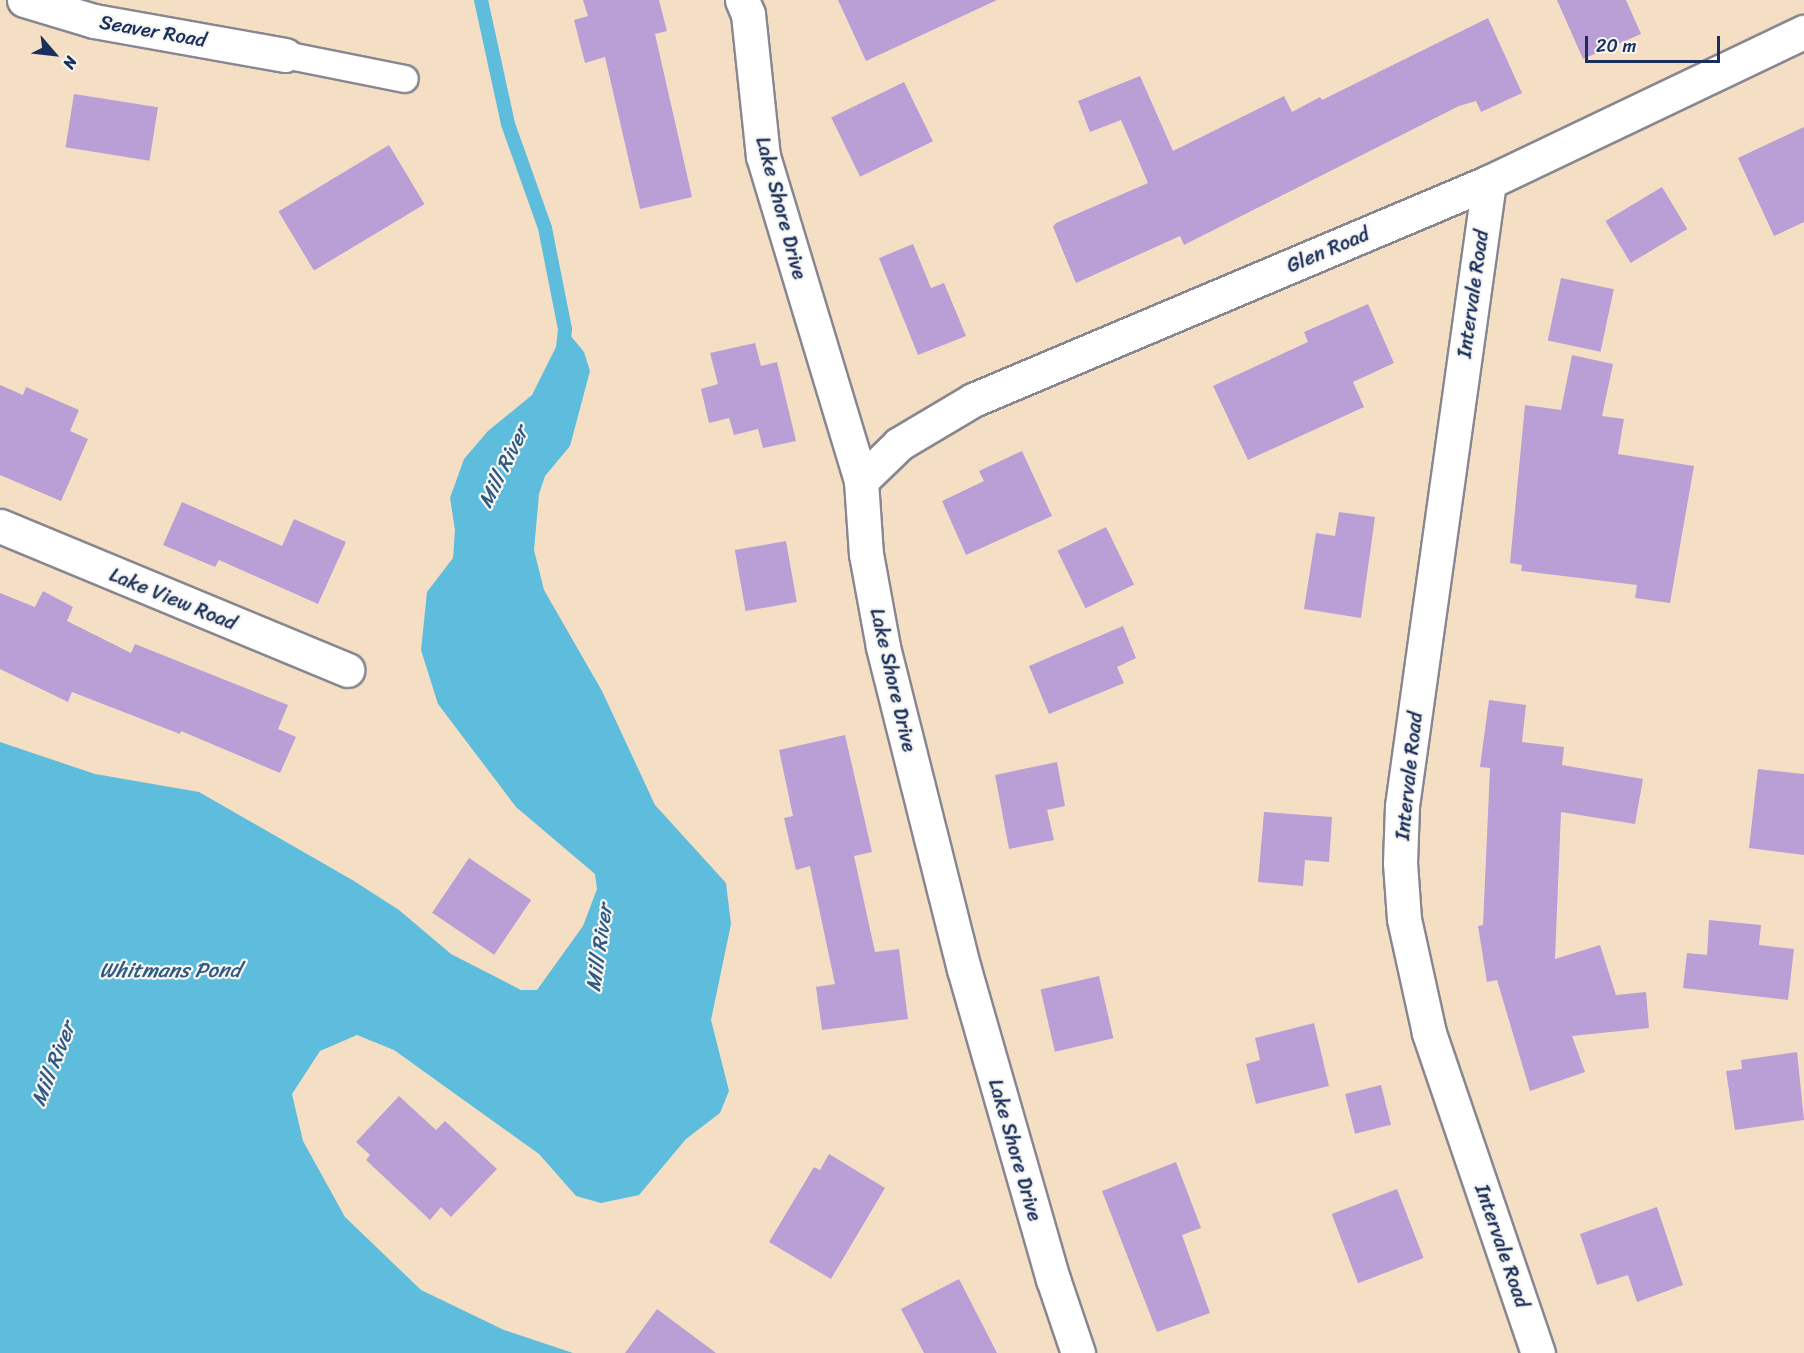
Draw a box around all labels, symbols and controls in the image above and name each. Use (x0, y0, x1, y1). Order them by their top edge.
street label: Seaver Road (98, 10, 208, 52)
north arrow (24, 24, 84, 84)
scale bar (1588, 24, 1723, 62)
text: 20 m (1596, 30, 1636, 62)
text: N (55, 51, 86, 74)
street label: Lake Shore Drive (750, 134, 812, 282)
street label: Glen Road (1283, 222, 1373, 278)
street label: Intervale Road (1452, 229, 1494, 359)
water label: Mill River (472, 422, 534, 512)
street label: Lake View Road (106, 563, 240, 635)
street label: Lake Shore Drive (865, 605, 921, 755)
street label: Intervale Road (1390, 711, 1428, 841)
water label: Mill River (580, 903, 618, 993)
water label: Whitmans Pond (99, 957, 241, 983)
water label: Mill River (25, 1018, 81, 1110)
street label: Lake Shore Drive (983, 1076, 1047, 1224)
street label: Intervale Road (1470, 1181, 1534, 1311)

